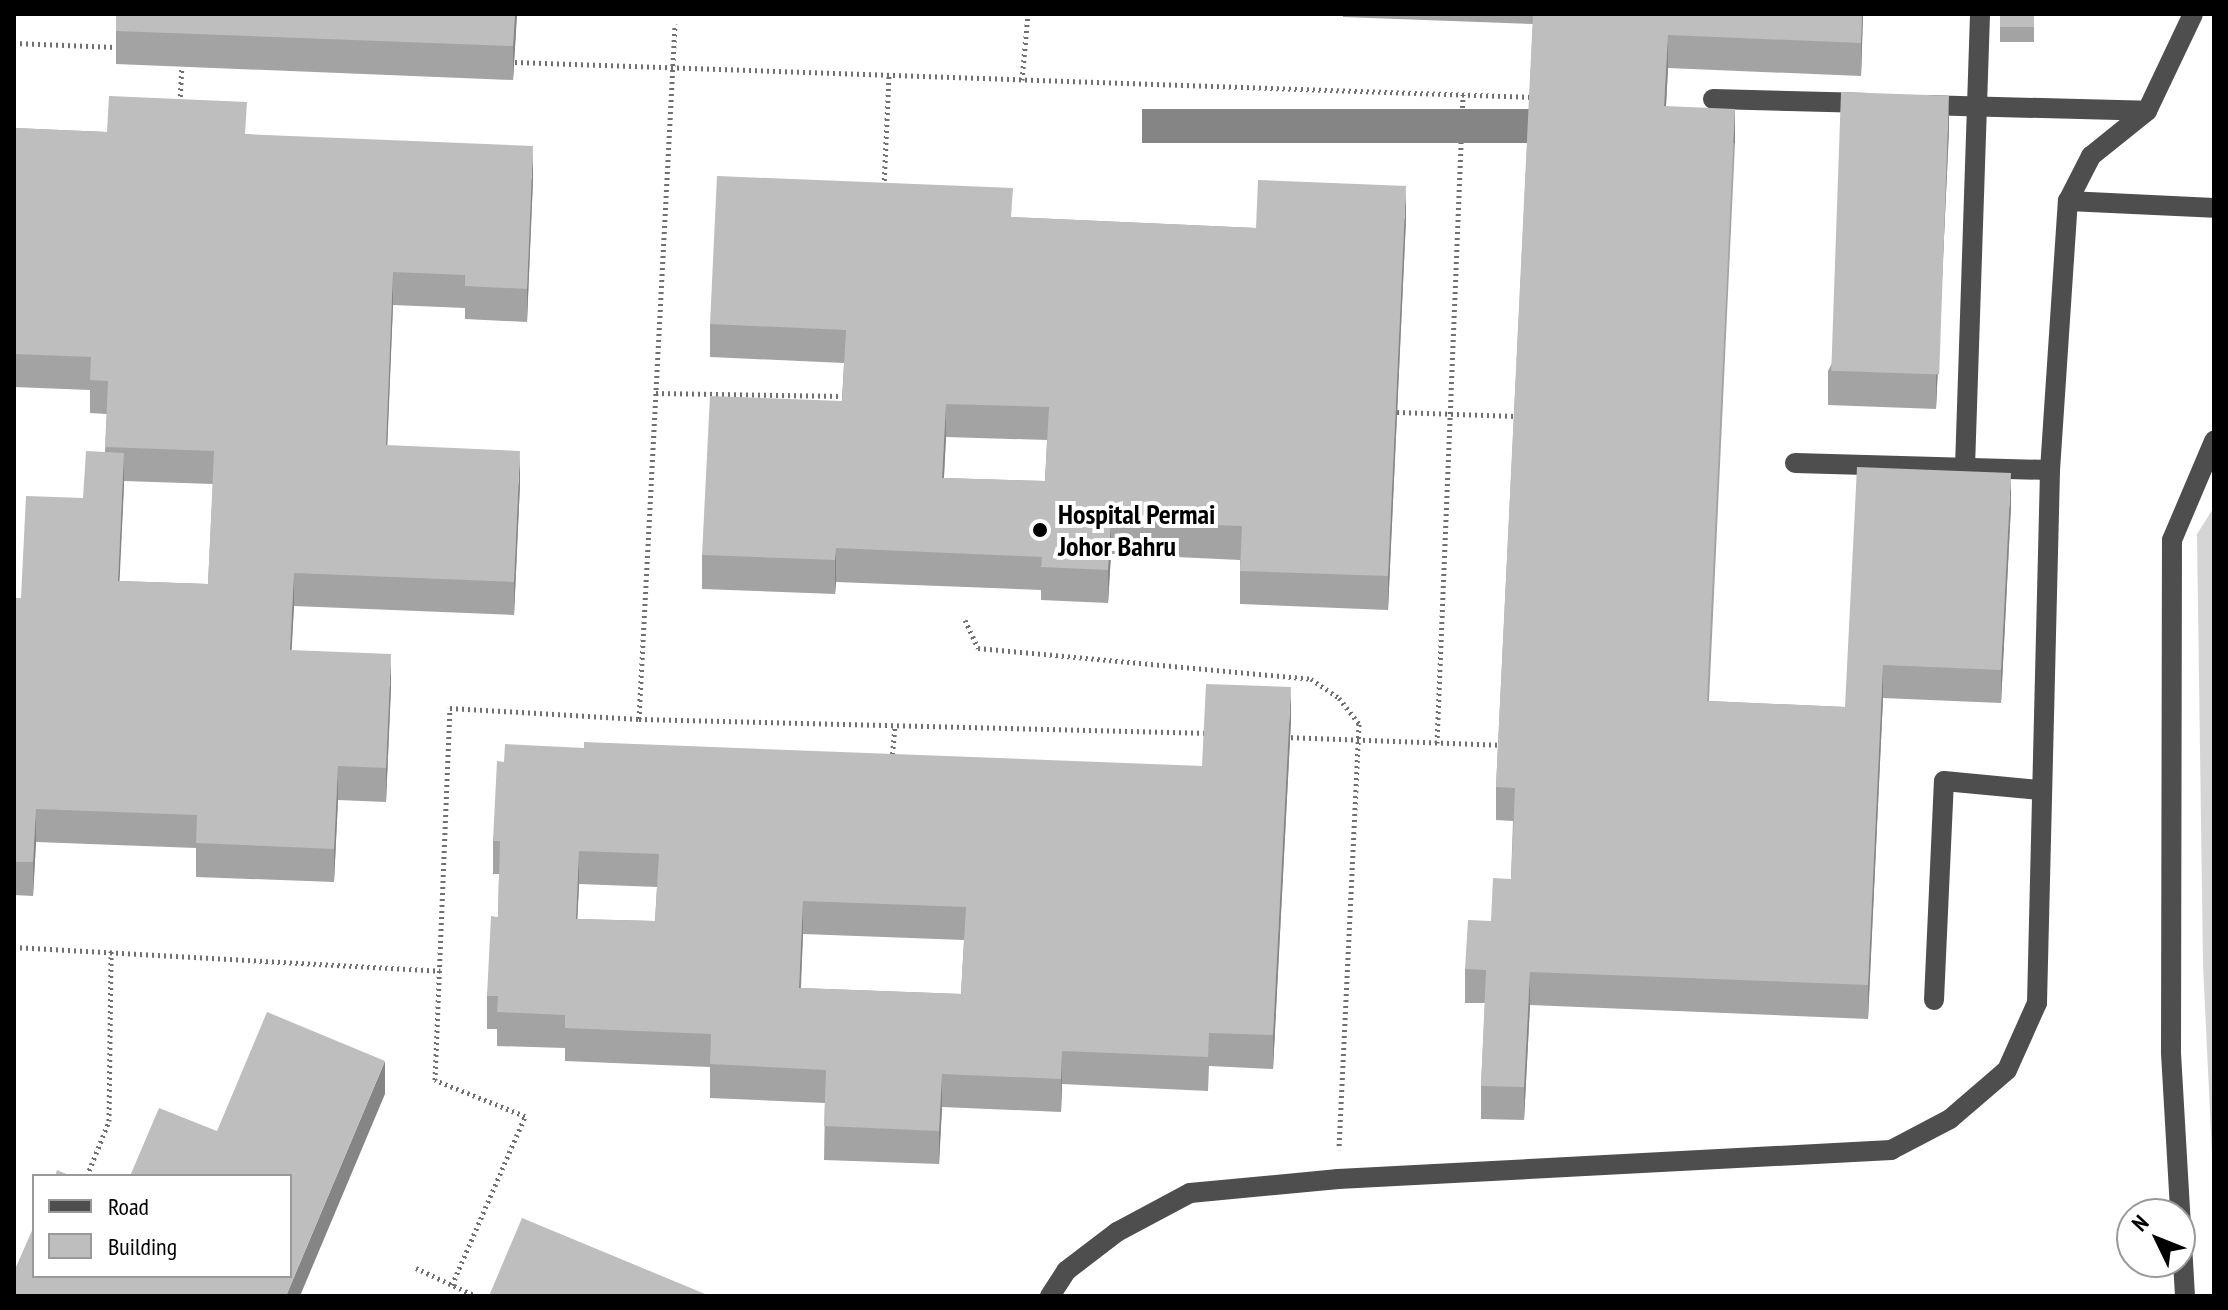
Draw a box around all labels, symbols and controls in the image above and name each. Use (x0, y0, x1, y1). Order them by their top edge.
place label: Hospital Permai Johor Bahru (1058, 497, 1215, 563)
marker: Hospital Permai Johor Bahru (1029, 519, 1051, 541)
legend (32, 1174, 292, 1278)
text: Road (108, 1191, 149, 1222)
north arrow (2116, 1198, 2196, 1278)
text: N (2126, 1209, 2154, 1237)
text: Building (108, 1231, 177, 1262)

